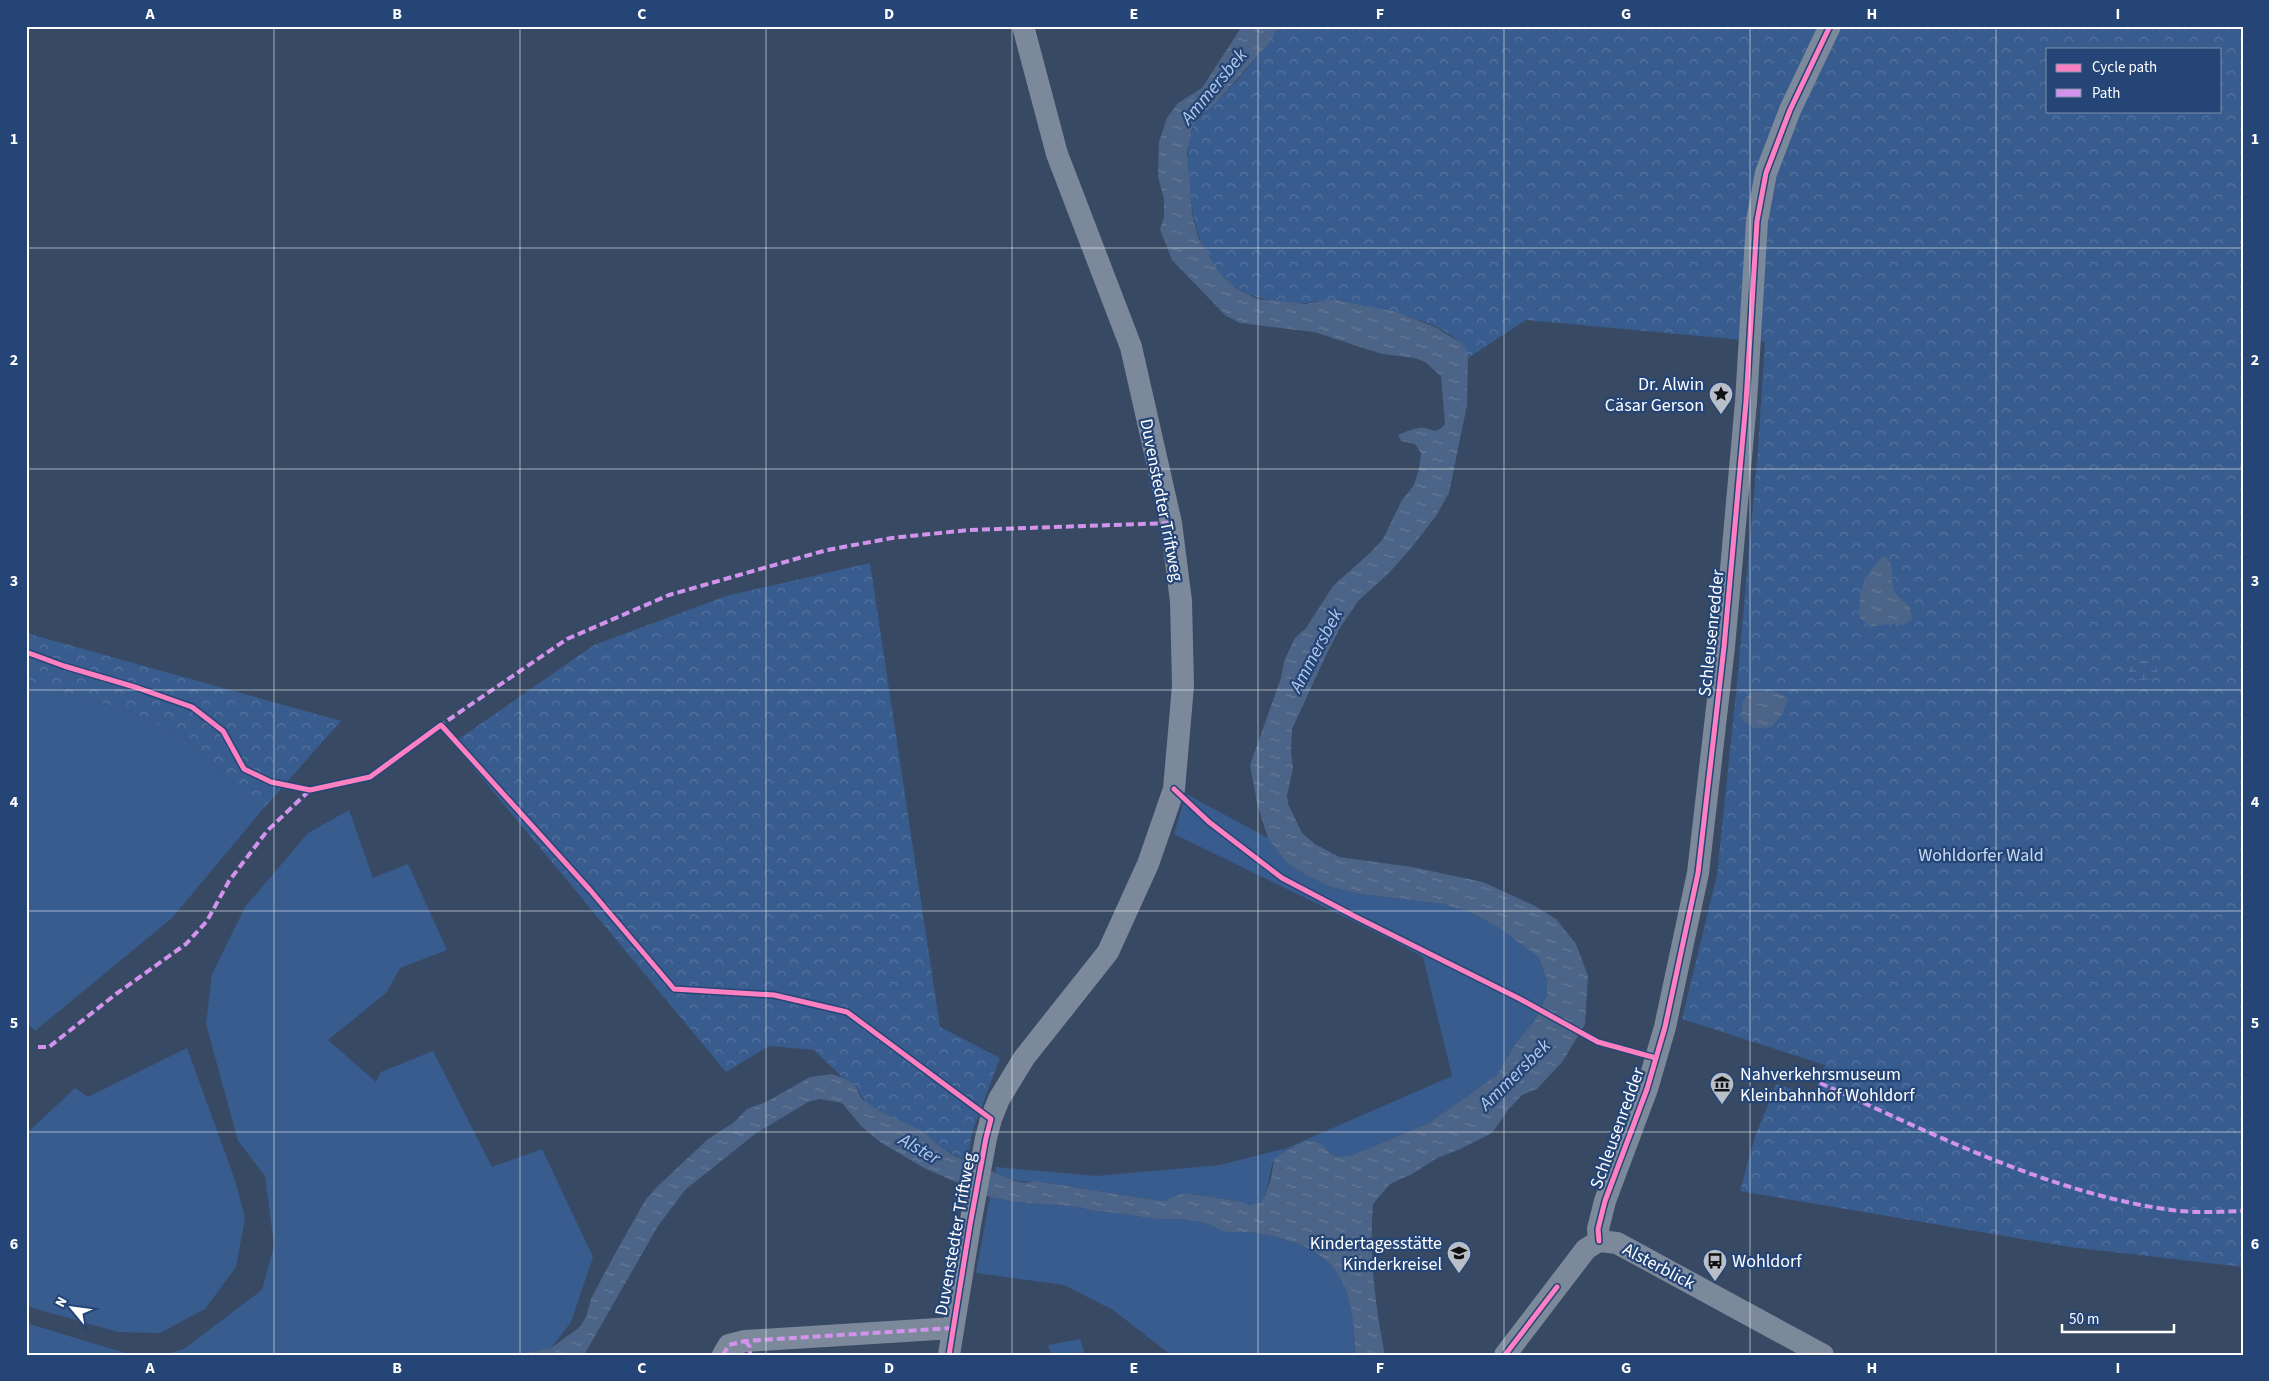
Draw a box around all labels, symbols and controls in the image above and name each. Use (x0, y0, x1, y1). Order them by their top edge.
text: A (144, 3, 155, 25)
text: B (392, 3, 402, 25)
text: C (637, 3, 647, 25)
text: D (884, 3, 894, 25)
text: E (1130, 3, 1138, 25)
text: F (1376, 3, 1384, 25)
text: G (1621, 3, 1631, 25)
text: H (1867, 3, 1877, 25)
text: I (2116, 3, 2120, 25)
water label: Ammersbek (1174, 42, 1255, 131)
legend (2046, 48, 2222, 112)
text: Cycle path (2092, 57, 2157, 78)
text: Path (2092, 83, 2120, 104)
text: 1 (10, 128, 18, 150)
text: 1 (2251, 128, 2259, 150)
text: 2 (10, 349, 18, 371)
text: 2 (2251, 349, 2259, 371)
place label: Dr. Alwin Cäsar Gerson (1605, 372, 1704, 418)
place icon: Dr. Alwin Cäsar Gerson (1708, 381, 1734, 415)
street label: Duvenstedter Triftweg (1133, 417, 1190, 584)
street label: Schleusenredder (1692, 568, 1731, 698)
text: 3 (10, 570, 18, 592)
text: 3 (2251, 570, 2259, 592)
water label: Ammersbek (1282, 603, 1350, 698)
text: 4 (10, 791, 19, 813)
text: 4 (2251, 791, 2260, 813)
park label: Wohldorfer Wald (1918, 843, 2044, 868)
text: 5 (10, 1012, 18, 1034)
text: 5 (2251, 1012, 2259, 1034)
water label: Ammersbek (1472, 1032, 1558, 1118)
place label: Nahverkehrsmuseum Kleinbahnhof Wohldorf (1740, 1062, 1915, 1108)
street label: Schleusenredder (1584, 1063, 1651, 1192)
museum icon: Nahverkehrsmuseum Kleinbahnhof Wohldorf (1709, 1071, 1735, 1105)
water label: Alster (893, 1126, 946, 1173)
street label: Duvenstedter Triftweg (929, 1150, 982, 1318)
place label: Kindertagesstätte Kinderkreisel (1310, 1231, 1442, 1277)
text: 6 (10, 1233, 18, 1255)
text: 6 (2251, 1233, 2259, 1255)
street label: Alsterblick (1618, 1237, 1699, 1296)
school or university icon: Kindertagesstätte Kinderkreisel (1446, 1240, 1472, 1274)
bus stop icon: Wohldorf (1702, 1248, 1728, 1282)
place label: Wohldorf (1732, 1249, 1802, 1274)
north arrow (48, 1284, 98, 1334)
text: N (51, 1293, 73, 1311)
scale bar (2062, 1301, 2174, 1333)
text: 50 m (2069, 1309, 2099, 1330)
text: A (144, 1357, 155, 1379)
text: B (392, 1357, 402, 1379)
text: C (637, 1357, 647, 1379)
text: D (884, 1357, 894, 1379)
text: E (1130, 1357, 1138, 1379)
text: F (1376, 1357, 1384, 1379)
text: G (1621, 1357, 1631, 1379)
text: H (1867, 1357, 1877, 1379)
text: I (2116, 1357, 2120, 1379)

